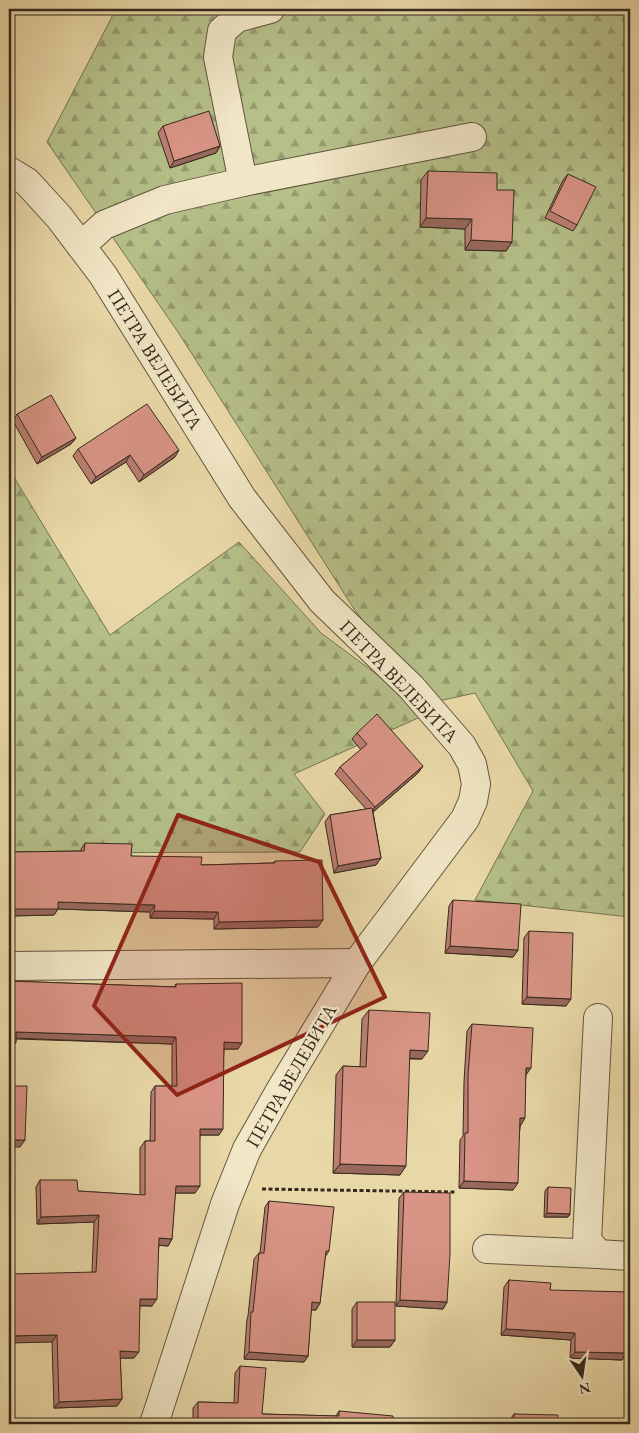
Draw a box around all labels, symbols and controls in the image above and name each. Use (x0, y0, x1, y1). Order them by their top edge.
street label: ПЕТРА ВЕЛЕБИТА (102, 284, 209, 435)
street label: ПЕТРА ВЕЛЕБИТА (334, 614, 465, 748)
street label: ПЕТРА ВЕЛЕБИТА (240, 999, 343, 1152)
north arrow (556, 1350, 606, 1400)
text: N (577, 1379, 592, 1399)

